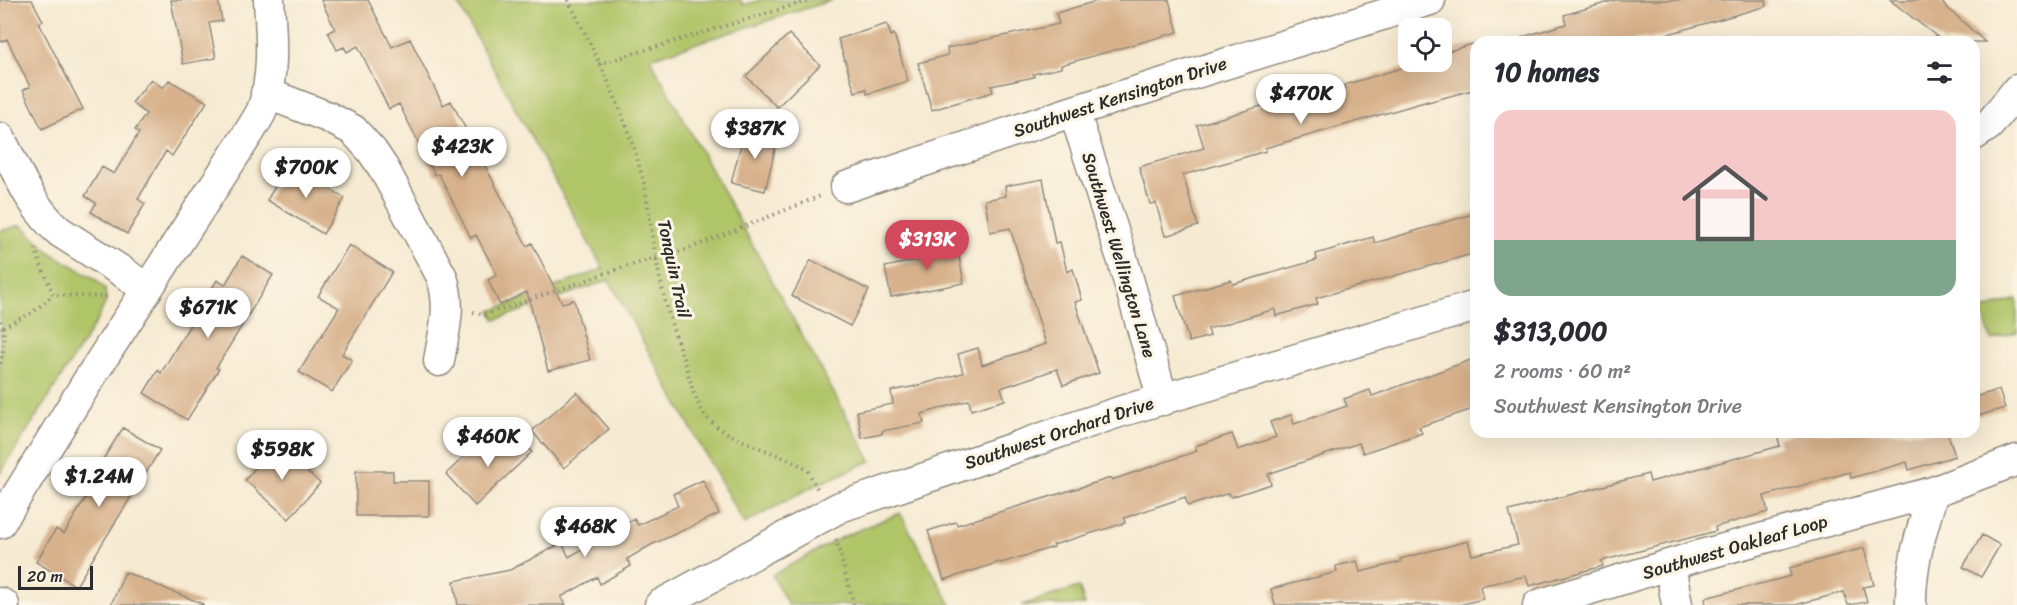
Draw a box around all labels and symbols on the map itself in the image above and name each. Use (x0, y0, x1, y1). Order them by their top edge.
street label: Southwest Kensington Drive (1009, 47, 1231, 147)
pin: $470K (1259, 74, 1343, 125)
pin: $387K (713, 109, 797, 160)
pin: $423K (420, 127, 504, 178)
pin: $700K (264, 148, 348, 199)
street label: Southwest Wellington Lane (1072, 148, 1166, 362)
street label: Tonquin Trail (648, 217, 700, 322)
pin: $313K (885, 220, 969, 271)
pin: $671K (166, 288, 250, 339)
street label: Southwest Orchard Drive (960, 387, 1158, 479)
pin: $460K (446, 417, 530, 468)
pin: $598K (240, 430, 324, 481)
pin: $1.24M (50, 457, 148, 508)
street label: Southwest Oakleaf Loop (1638, 505, 1832, 589)
pin: $468K (543, 507, 627, 558)
scale bar (18, 563, 93, 590)

